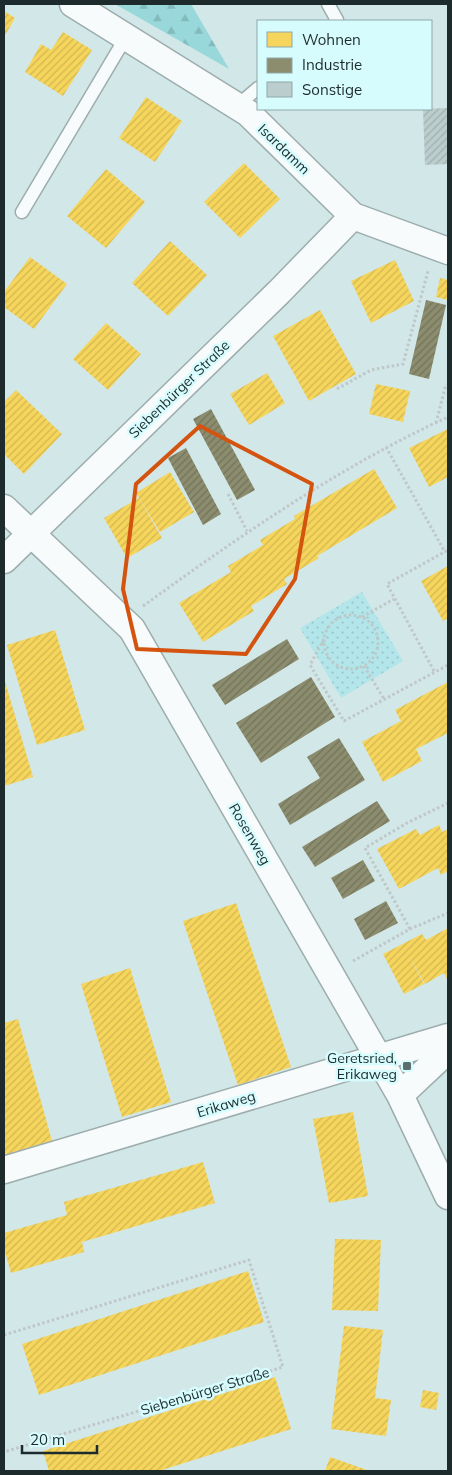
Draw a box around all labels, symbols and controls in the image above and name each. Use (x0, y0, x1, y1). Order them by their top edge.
legend (257, 20, 432, 110)
text: Wohnen (302, 30, 361, 49)
text: Industrie (302, 55, 362, 74)
text: Sonstige (302, 80, 362, 99)
street label: Isardamm (254, 120, 314, 178)
street label: Siebenbürger Straße (125, 336, 233, 442)
street label: Rosenweg (225, 800, 275, 868)
place label: Geretsried, Erikaweg (327, 1049, 397, 1083)
marker: Geretsried, Erikaweg (401, 1060, 413, 1072)
street label: Erikaweg (195, 1087, 257, 1121)
street label: Siebenbürger Straße (138, 1363, 272, 1419)
scale bar (22, 1422, 98, 1454)
text: 20 m (30, 1430, 65, 1449)

